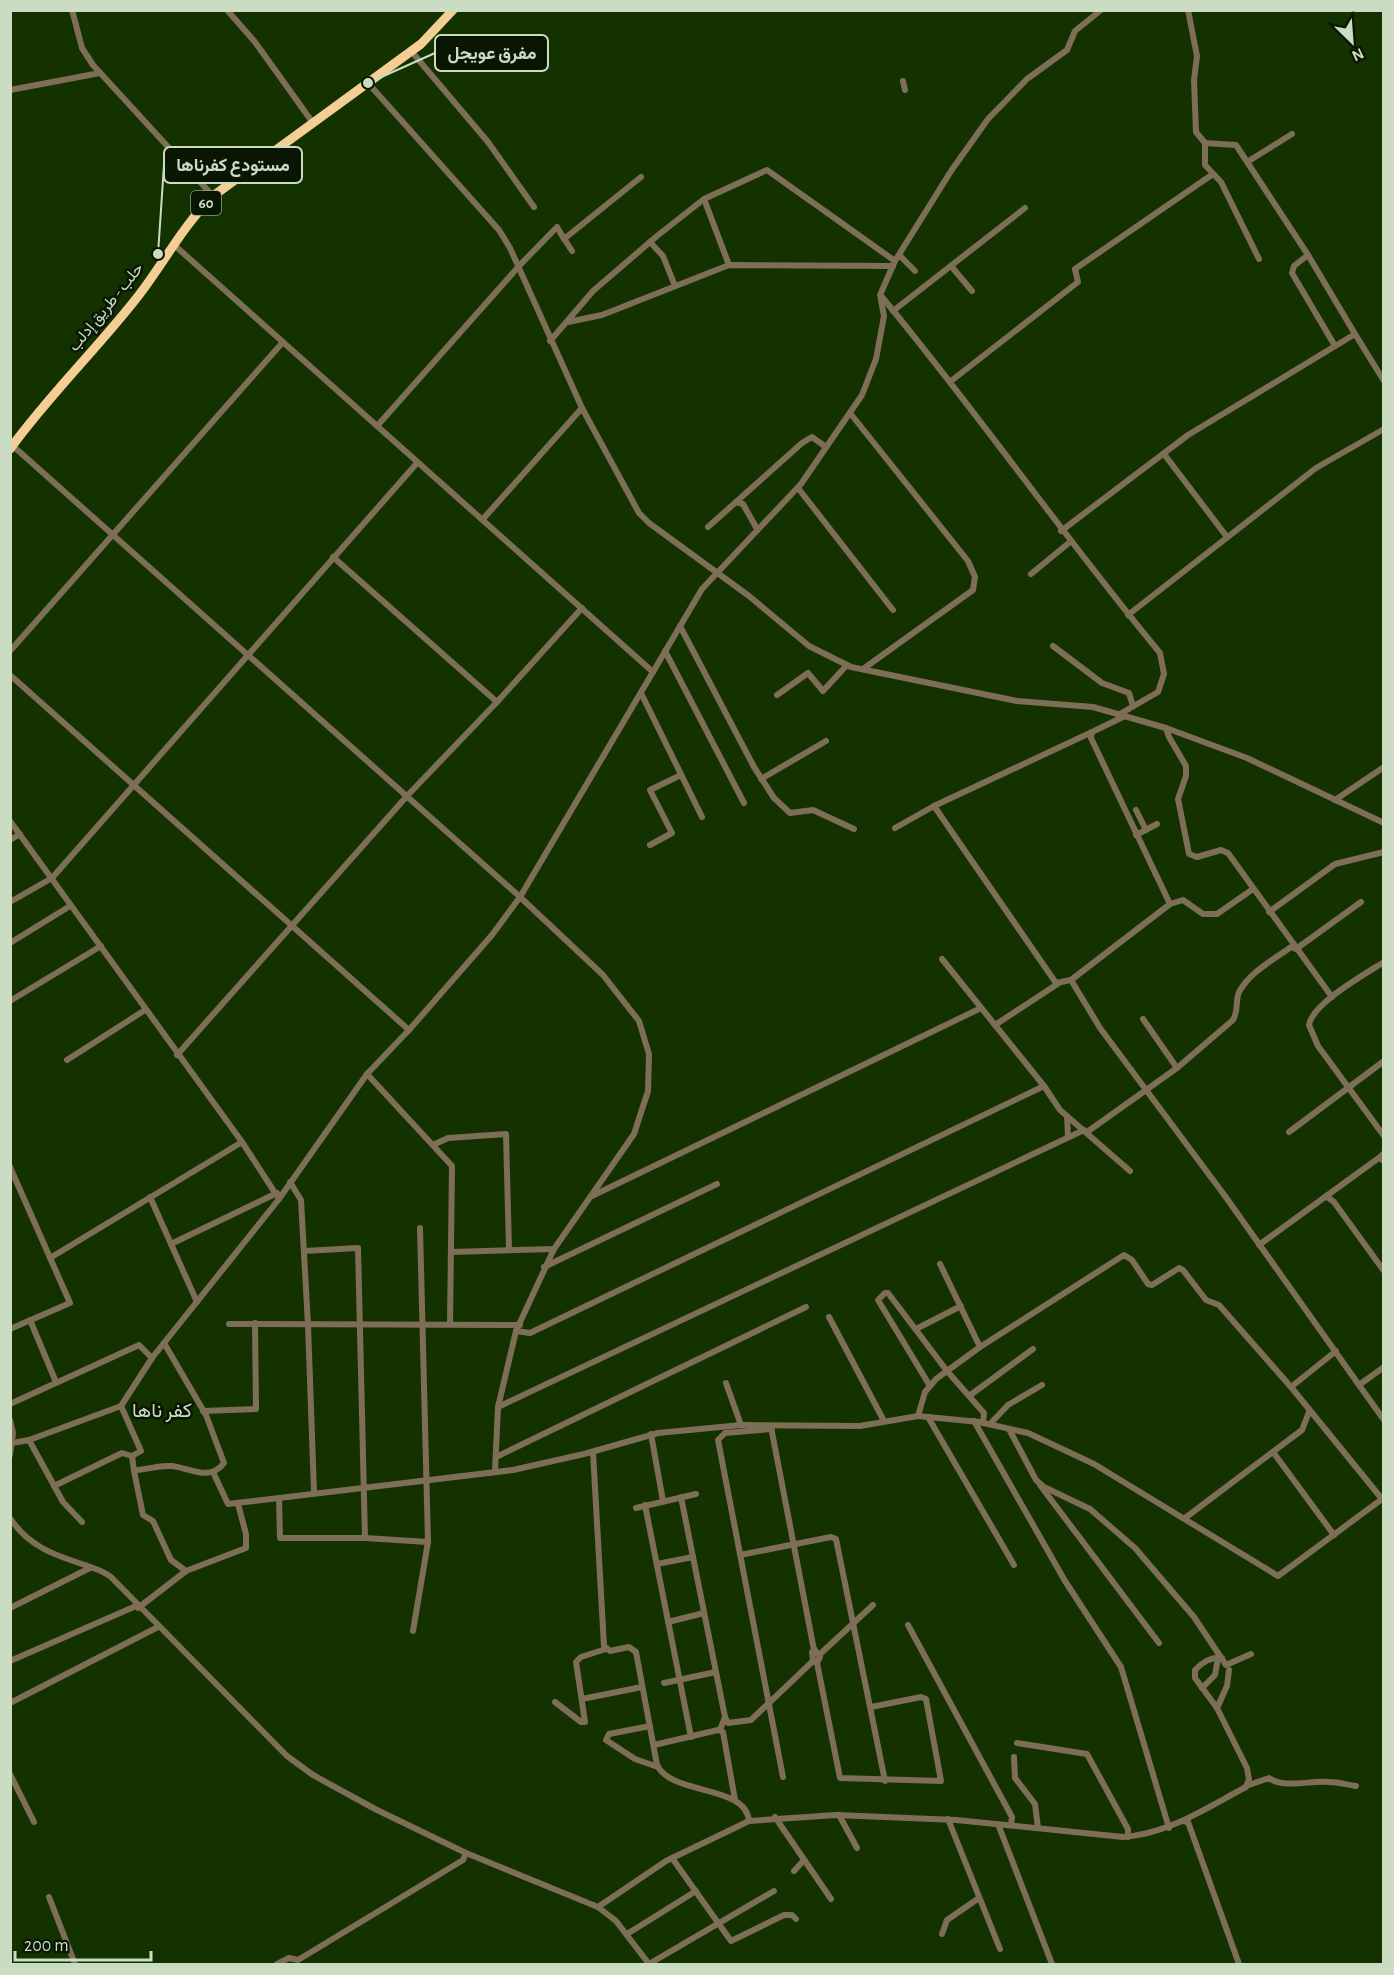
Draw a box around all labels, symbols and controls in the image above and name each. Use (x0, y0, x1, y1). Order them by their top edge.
north arrow (1322, 12, 1382, 72)
callout: مفرق عويجل (435, 35, 548, 71)
text: مفرق عويجل (448, 45, 537, 64)
text: N (1349, 45, 1366, 64)
callout: مستودع كفرناها (164, 147, 302, 183)
text: مستودع كفرناها (176, 157, 290, 177)
road number: 60 (191, 191, 221, 215)
street label: حلب - طريق إدلب (66, 260, 148, 355)
district label: كفر ناها (132, 1401, 192, 1423)
scale bar (15, 1924, 152, 1962)
text: 200 m (24, 1937, 69, 1955)

